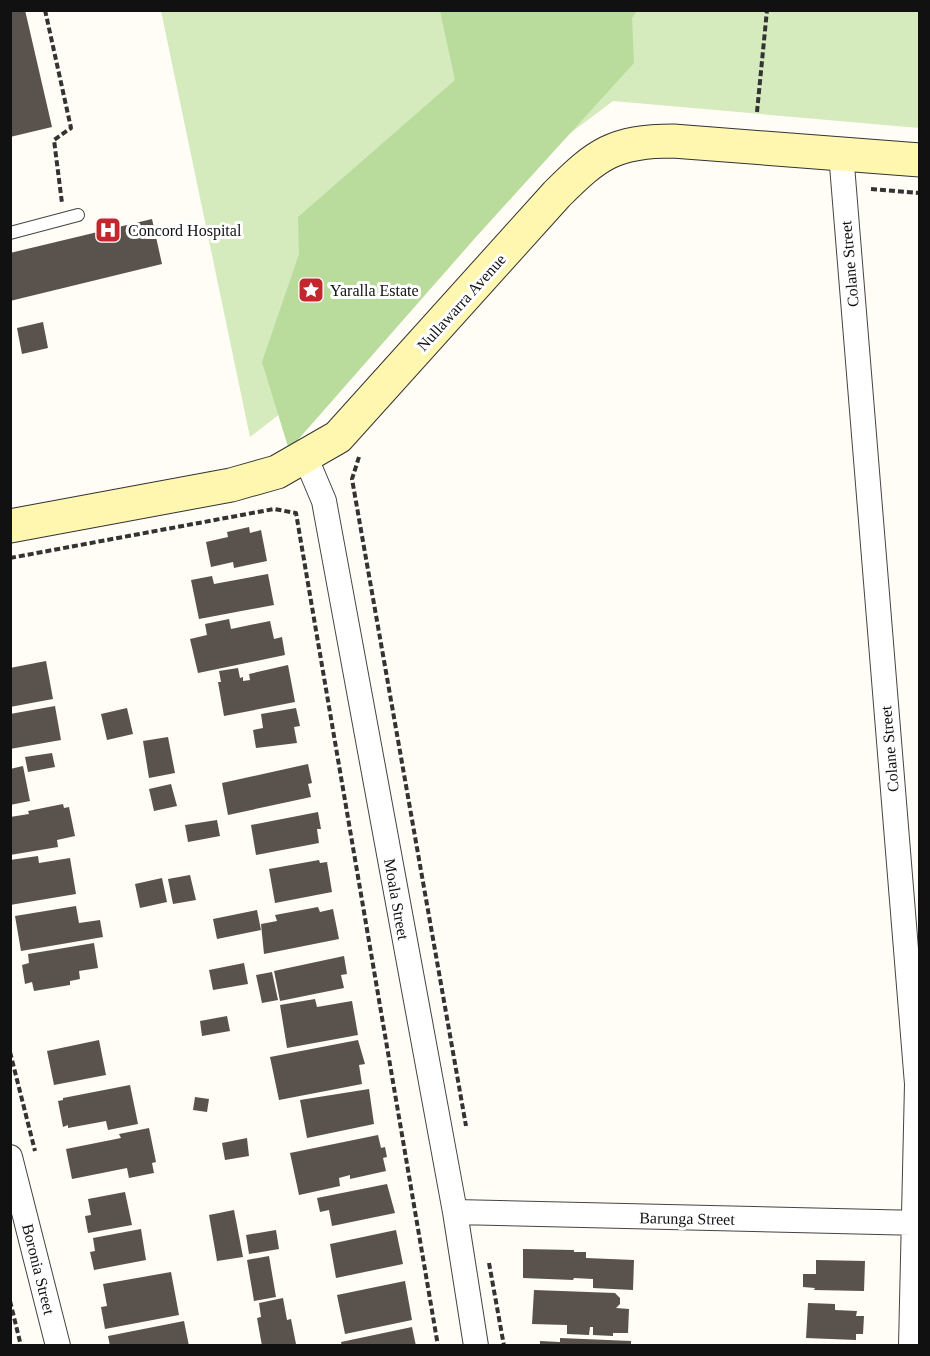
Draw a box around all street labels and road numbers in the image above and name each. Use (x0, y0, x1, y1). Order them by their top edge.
street label: Colane Street (837, 220, 862, 308)
street label: Nullawarra Avenue (414, 251, 509, 354)
street label: Colane Street (877, 705, 902, 793)
street label: Moala Street (381, 857, 412, 942)
street label: Barunga Street (639, 1209, 735, 1229)
street label: Boronia Street (19, 1222, 58, 1317)

